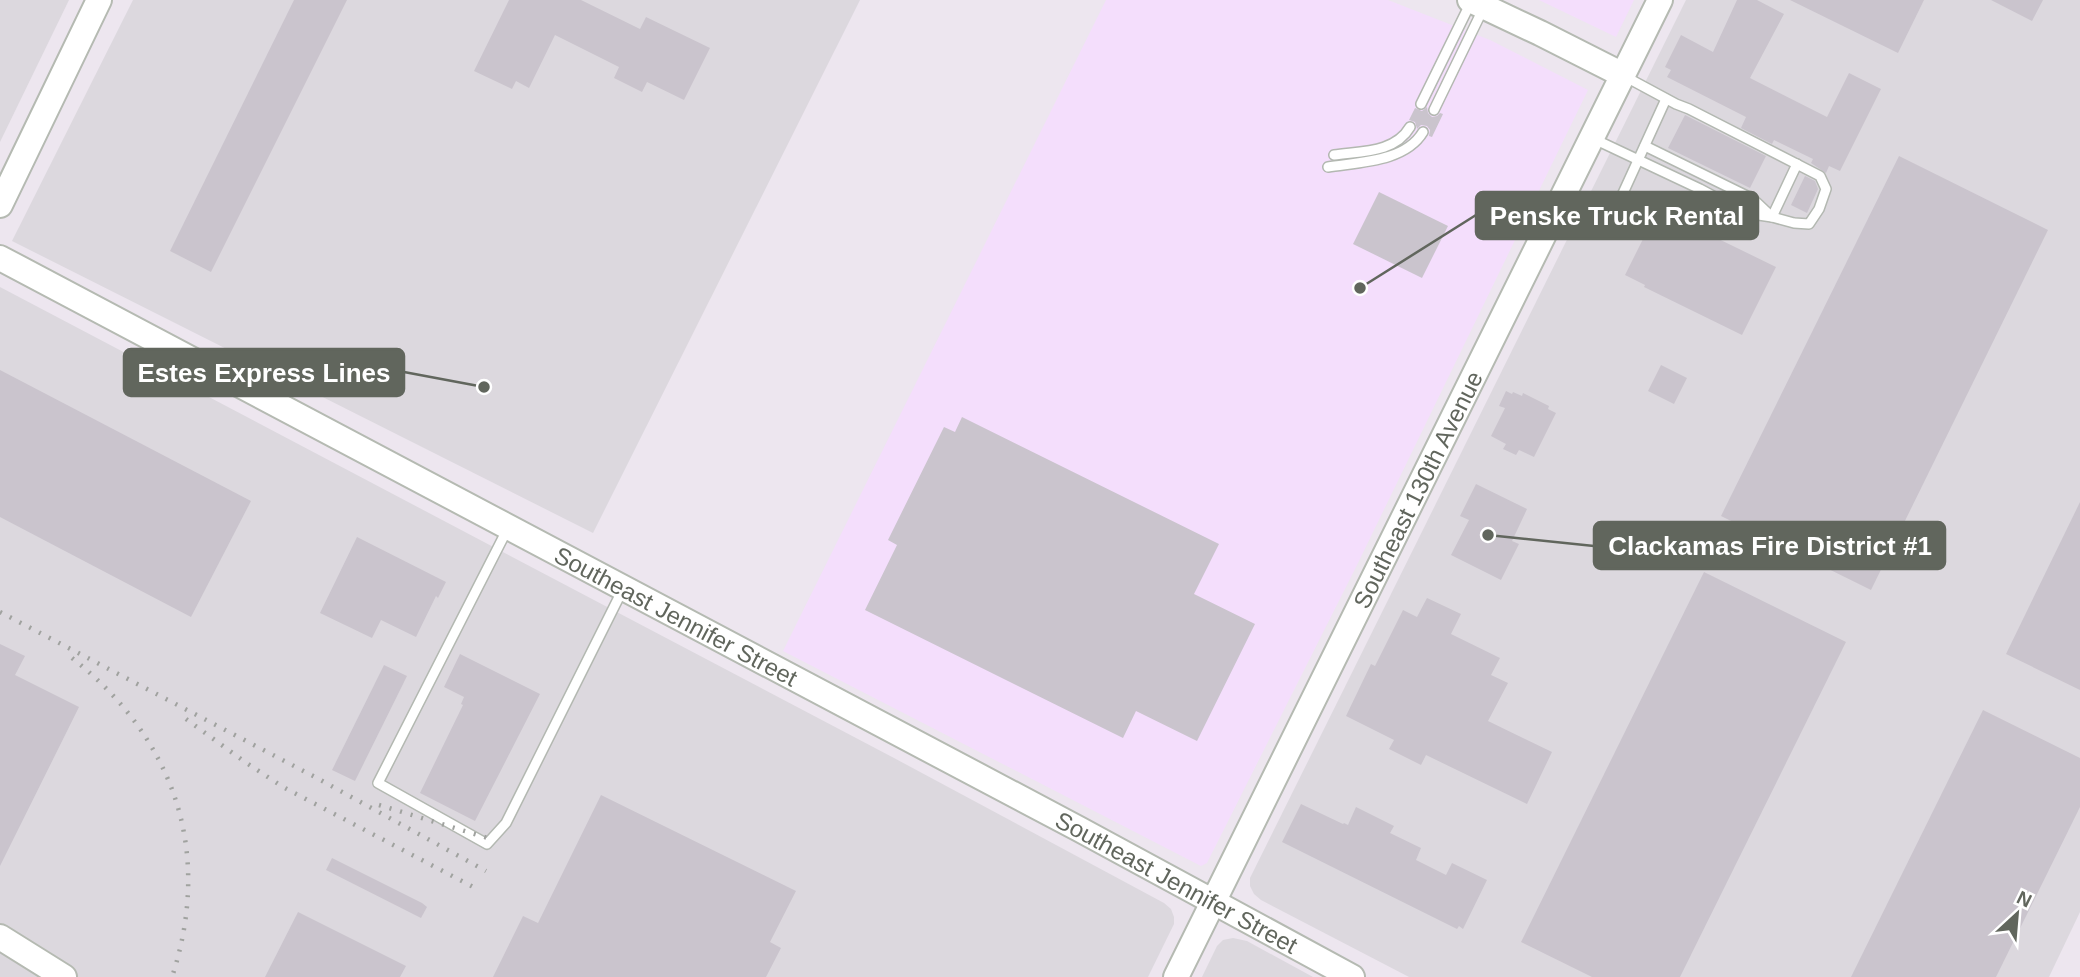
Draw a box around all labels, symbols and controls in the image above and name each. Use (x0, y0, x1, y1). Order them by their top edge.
callout: Penske Truck Rental (1476, 192, 1758, 239)
text: Penske Truck Rental (1490, 201, 1744, 231)
callout: Estes Express Lines (124, 349, 404, 396)
text: Estes Express Lines (138, 358, 390, 388)
street label: Southeast 130th Avenue (1347, 366, 1488, 613)
callout: Clackamas Fire District #1 (1594, 522, 1945, 569)
text: Clackamas Fire District #1 (1608, 531, 1932, 561)
street label: Southeast Jennifer Street (550, 541, 803, 691)
street label: Southeast Jennifer Street (1051, 806, 1303, 959)
north arrow (1982, 879, 2052, 949)
text: N (2013, 887, 2035, 912)

